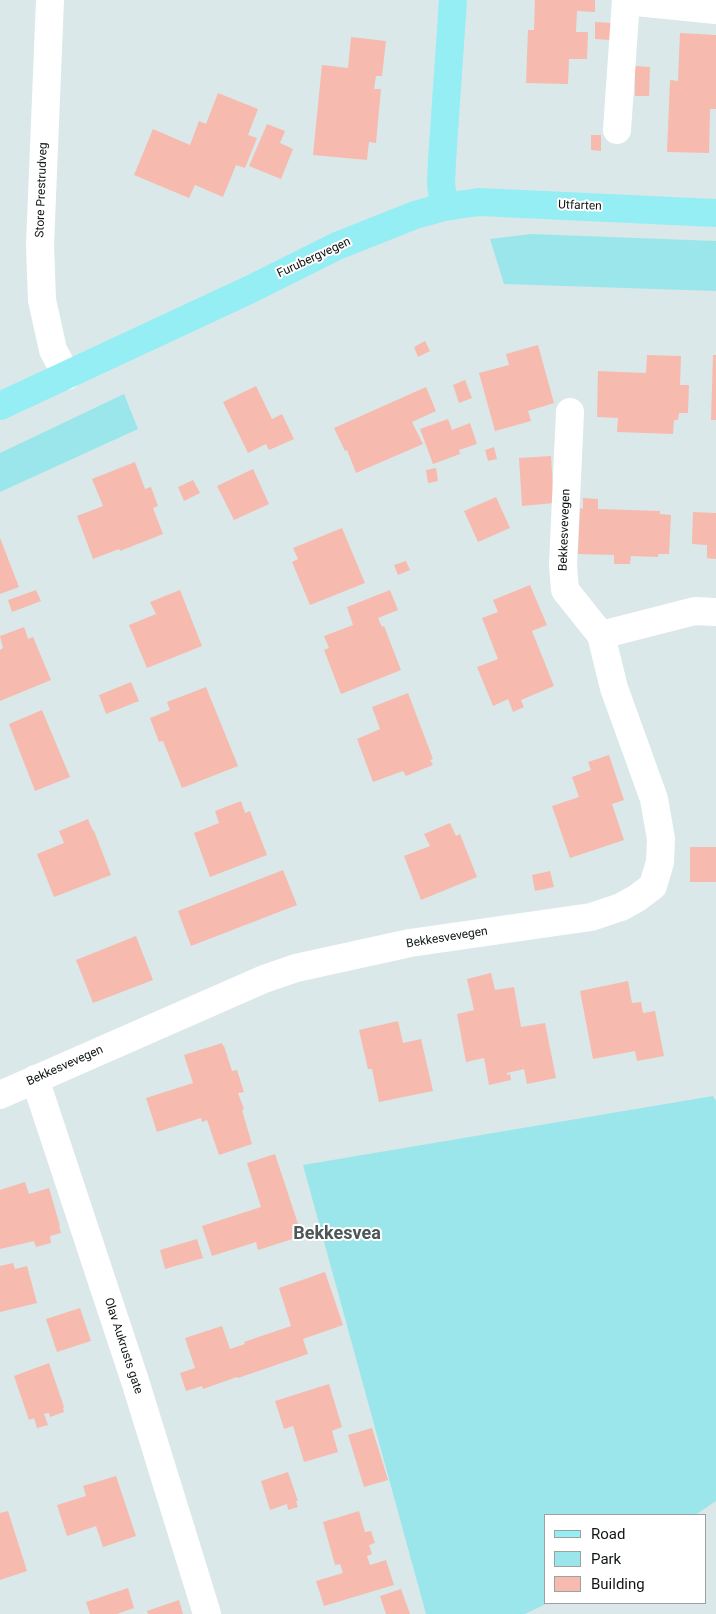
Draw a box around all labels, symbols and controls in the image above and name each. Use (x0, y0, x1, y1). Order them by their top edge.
street label: Store Prestrudveg (33, 142, 51, 238)
street label: Utfarten (558, 198, 602, 214)
street label: Furubergvegen (275, 235, 353, 281)
street label: Bekkesvevegen (556, 489, 574, 571)
street label: Bekkesvevegen (405, 924, 489, 952)
street label: Bekkesvevegen (24, 1043, 106, 1089)
district label: Bekkesvea (293, 1223, 381, 1245)
street label: Olav Aukrusts gate (101, 1296, 145, 1396)
legend (544, 1514, 706, 1604)
text: Road (591, 1525, 625, 1543)
text: Park (591, 1550, 621, 1568)
text: Building (591, 1575, 645, 1593)

